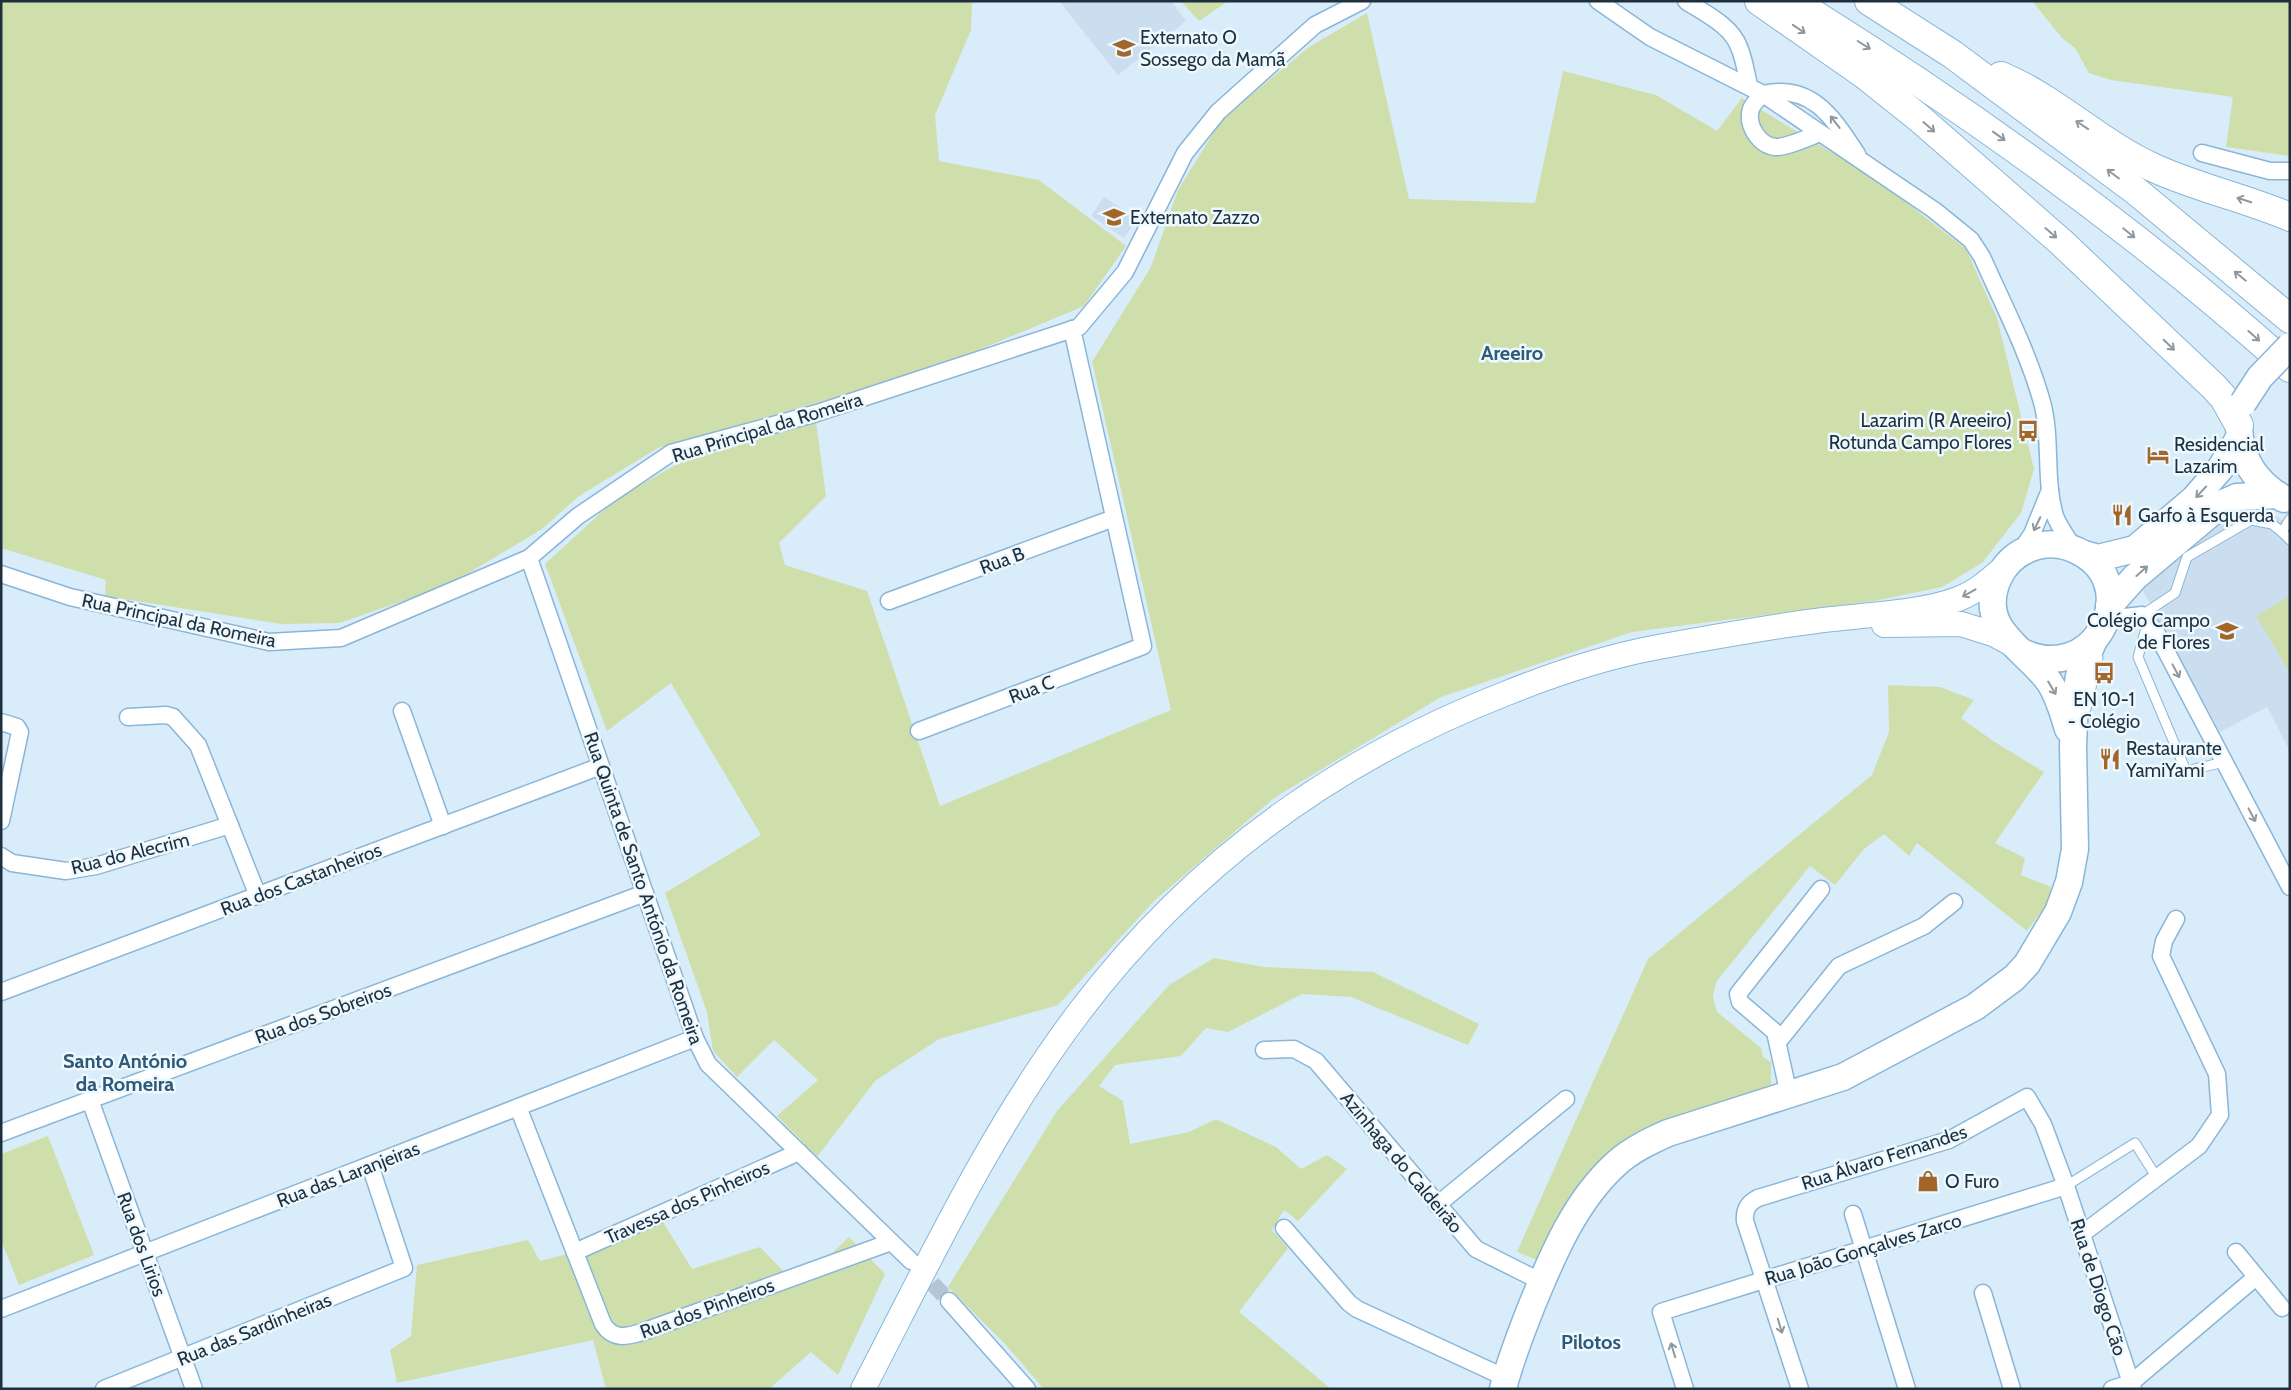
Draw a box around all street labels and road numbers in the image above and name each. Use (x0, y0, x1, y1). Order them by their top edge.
street label: Rua Principal da Romeira (669, 388, 865, 467)
street label: Rua B (977, 542, 1028, 579)
street label: Rua Principal da Romeira (80, 589, 278, 652)
street label: Rua C (1005, 670, 1057, 708)
street label: Rua Quinta de Santo António da Romeira (579, 729, 708, 1047)
street label: Rua do Alecrim (69, 828, 192, 879)
street label: Rua dos Castanheiros (217, 838, 385, 921)
street label: Rua dos Sobreiros (252, 978, 395, 1049)
street label: Azinhaga do Caldeirão (1336, 1087, 1468, 1238)
street label: Rua Álvaro Fernandes (1798, 1119, 1970, 1195)
street label: Rua das Laranjeiras (273, 1137, 423, 1212)
street label: Travessa dos Pinheiros (601, 1156, 773, 1249)
street label: Rua dos Lirios (112, 1189, 171, 1300)
street label: Rua João Gonçalves Zarco (1762, 1209, 1964, 1290)
street label: Rua de Diogo Cão (2066, 1216, 2132, 1359)
street label: Rua dos Pinheiros (637, 1273, 778, 1343)
street label: Rua das Sardinheiras (174, 1288, 335, 1371)

